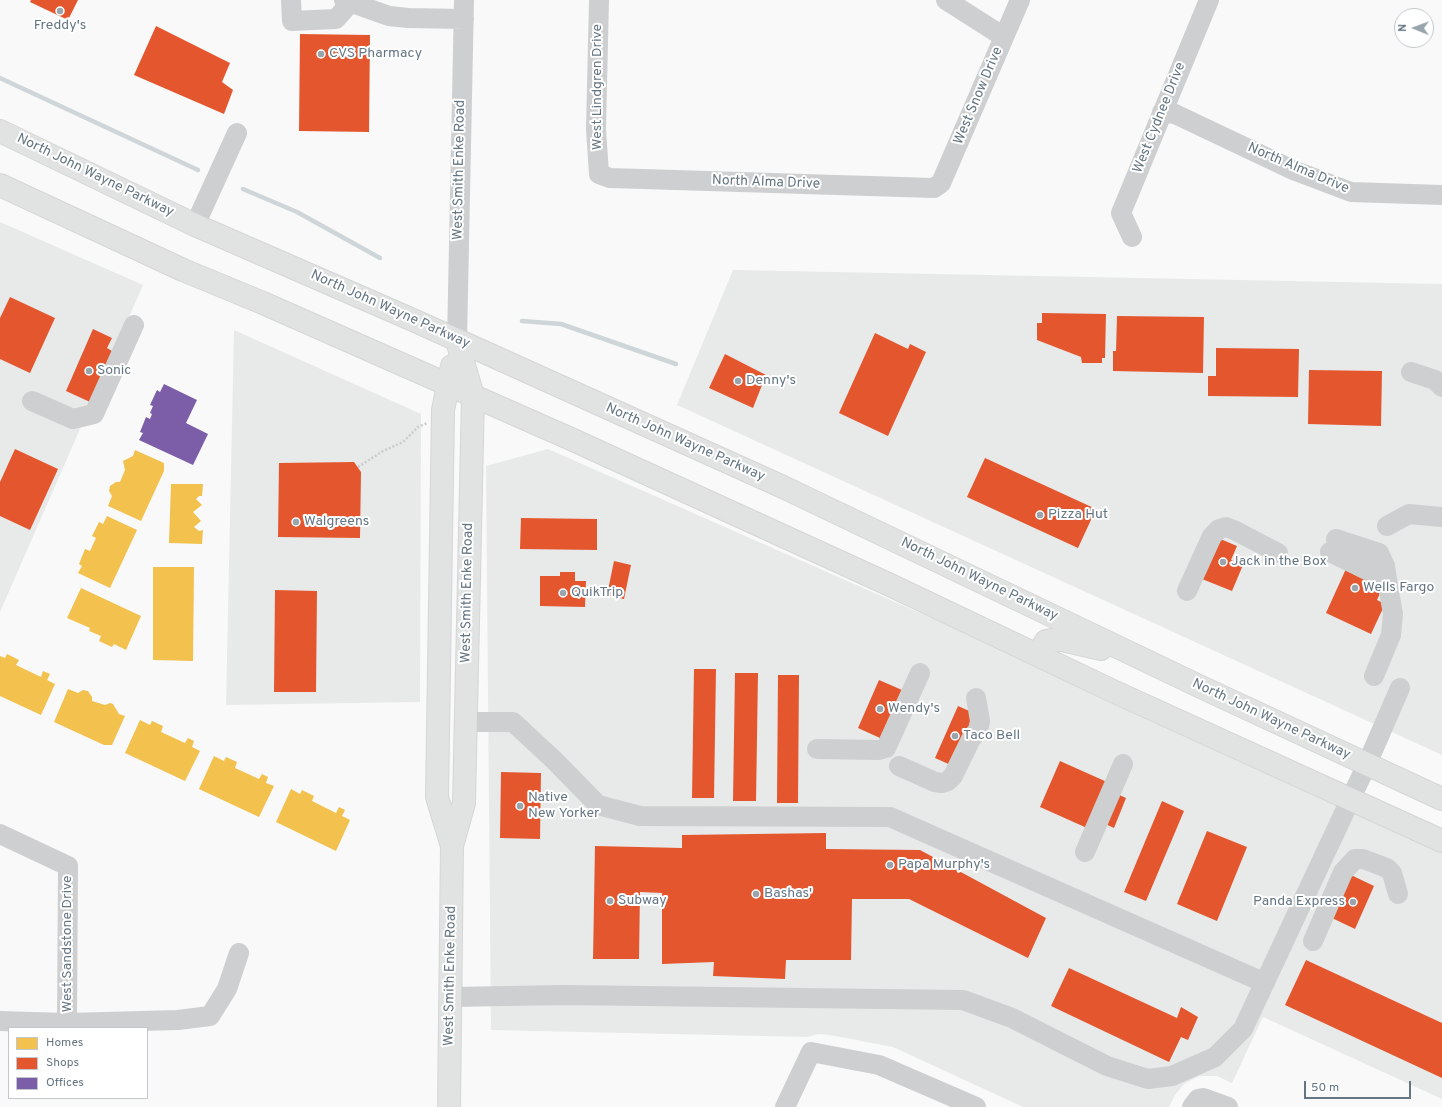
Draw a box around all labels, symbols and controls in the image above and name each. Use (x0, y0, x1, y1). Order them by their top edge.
marker: Freddy's (55, 6, 65, 16)
north arrow (1394, 8, 1434, 48)
place label: Freddy's (34, 18, 86, 34)
street label: West Lindgren Drive (590, 24, 606, 150)
text: N (1396, 24, 1410, 32)
street label: West Snow Drive (951, 45, 1007, 147)
place label: CVS Pharmacy (329, 46, 422, 62)
marker: CVS Pharmacy (316, 49, 326, 59)
street label: West Cydnee Drive (1130, 60, 1190, 176)
street label: West Smith Enke Road (450, 100, 470, 240)
street label: North John Wayne Parkway (14, 131, 176, 221)
street label: North Alma Drive (1245, 140, 1351, 198)
street label: North Alma Drive (712, 173, 820, 193)
street label: North John Wayne Parkway (308, 267, 472, 353)
place label: Sonic (97, 363, 131, 379)
marker: Sonic (84, 366, 94, 376)
place label: Denny's (746, 373, 796, 389)
marker: Denny's (733, 376, 743, 386)
street label: North John Wayne Parkway (603, 400, 767, 486)
place label: Pizza Hut (1048, 507, 1108, 523)
marker: Pizza Hut (1035, 510, 1045, 520)
place label: Walgreens (304, 514, 369, 530)
marker: Walgreens (291, 517, 301, 527)
street label: West Smith Enke Road (458, 523, 478, 663)
street label: North John Wayne Parkway (898, 535, 1060, 625)
place label: Jack in the Box (1231, 554, 1327, 570)
marker: Jack in the Box (1218, 557, 1228, 567)
place label: Wells Fargo (1363, 580, 1434, 596)
marker: Wells Fargo (1350, 583, 1360, 593)
place label: QuikTrip (571, 585, 623, 601)
marker: QuikTrip (558, 588, 568, 598)
street label: North John Wayne Parkway (1189, 676, 1353, 764)
place label: Wendy's (888, 701, 940, 717)
marker: Wendy's (875, 704, 885, 714)
place label: Taco Bell (963, 728, 1020, 744)
marker: Taco Bell (950, 731, 960, 741)
place label: Native New Yorker (528, 790, 600, 822)
marker: Native New Yorker (515, 801, 525, 811)
place label: Papa Murphy's (898, 857, 990, 873)
marker: Papa Murphy's (885, 860, 895, 870)
street label: West Sandstone Drive (60, 875, 76, 1013)
place label: Bashas' (764, 886, 812, 902)
marker: Bashas' (751, 889, 761, 899)
place label: Subway (618, 893, 667, 909)
place label: Panda Express (1253, 894, 1345, 910)
marker: Subway (605, 896, 615, 906)
marker: Panda Express (1348, 897, 1358, 907)
street label: West Smith Enke Road (441, 906, 461, 1046)
legend (8, 1027, 148, 1099)
text: Homes (46, 1035, 83, 1051)
text: Shops (46, 1055, 79, 1071)
scale bar (1306, 1073, 1413, 1099)
text: Offices (46, 1075, 84, 1091)
text: 50 m (1311, 1080, 1339, 1096)

